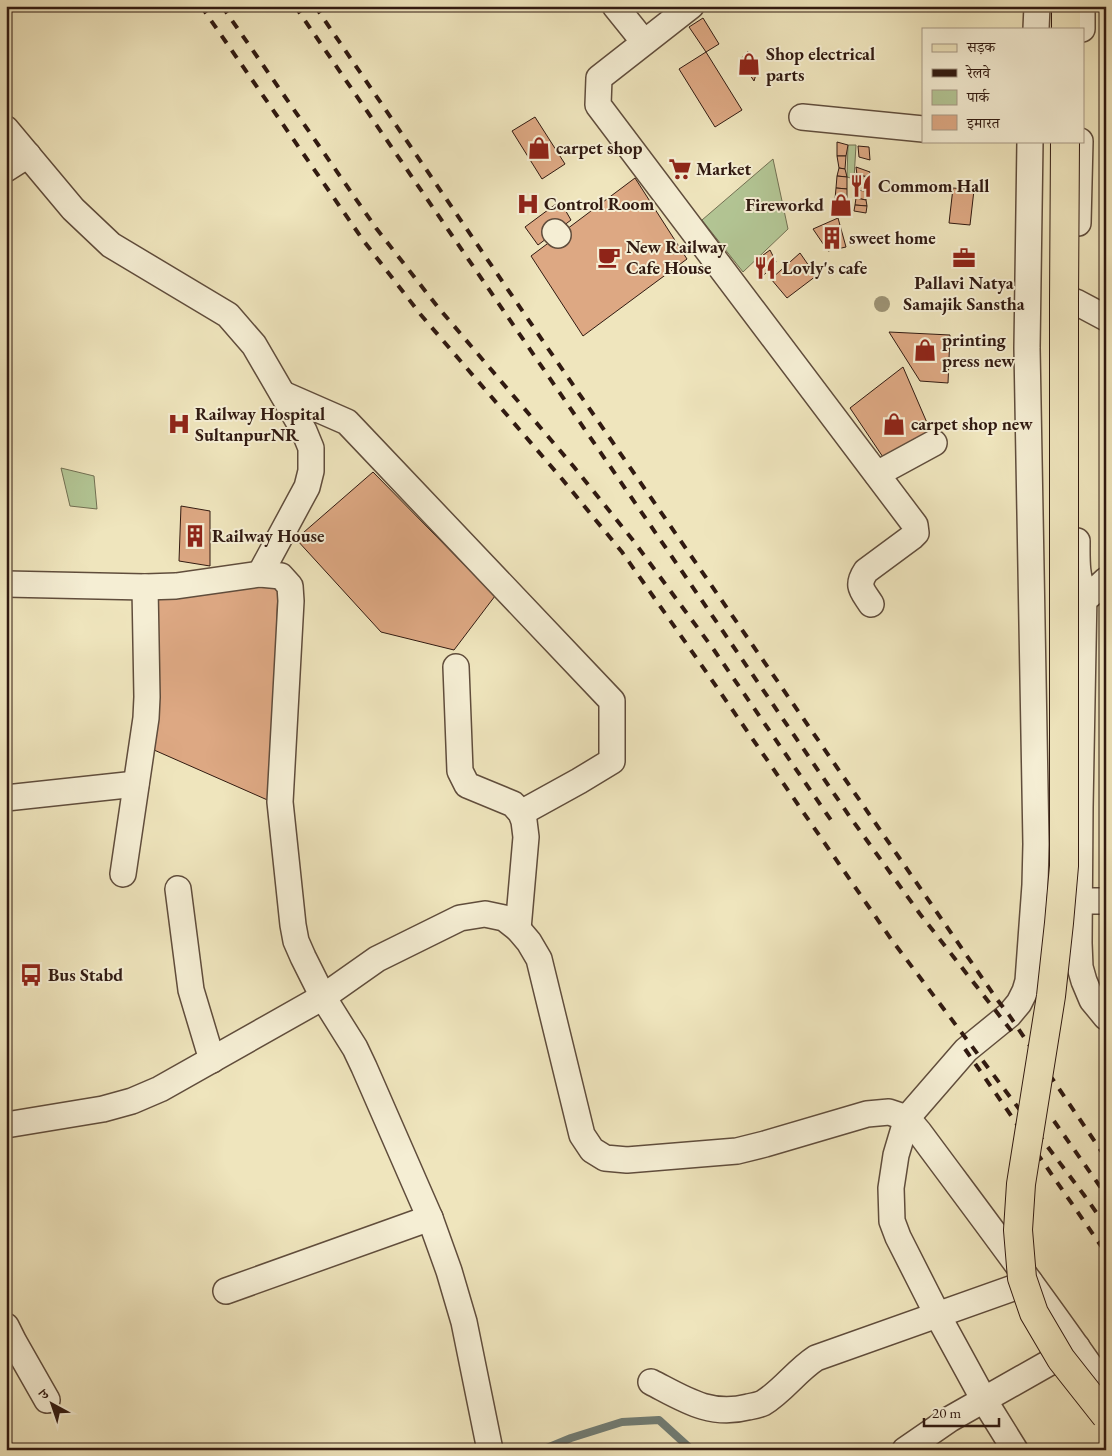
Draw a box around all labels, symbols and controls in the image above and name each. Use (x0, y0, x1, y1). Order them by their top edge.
legend (922, 28, 1084, 142)
text: सड़क (966, 37, 996, 56)
place label: Shop electrical parts (766, 42, 875, 86)
shop icon: Shop electrical parts (736, 51, 762, 77)
text: रेलवे (965, 63, 991, 82)
text: पार्क (966, 87, 990, 106)
text: इमारत (966, 113, 1001, 132)
shop icon: carpet shop (526, 135, 552, 161)
place label: carpet shop (556, 136, 642, 159)
supermarket icon: Market (667, 156, 693, 182)
place label: Market (696, 157, 751, 180)
restaurant icon: Commom Hall (848, 173, 874, 199)
place label: Commom Hall (878, 174, 989, 197)
hospital icon: Control Room (515, 191, 541, 217)
place label: Control Room (544, 192, 655, 215)
shop icon: Fireworkd (828, 192, 854, 218)
place label: Fireworkd (745, 193, 824, 216)
building icon: sweet home (819, 225, 845, 251)
place label: sweet home (849, 226, 936, 249)
place label: New Railway Cafe House (626, 235, 726, 279)
cafe icon: New Railway Cafe House (596, 244, 622, 270)
office icon: Pallavi Natya Samajik Sanstha (951, 245, 977, 271)
restaurant icon: Lovly's cafe (752, 255, 778, 281)
place label: Lovly's cafe (782, 256, 868, 279)
place label: Pallavi Natya Samajik Sanstha (903, 271, 1025, 315)
place label: printing press new (942, 328, 1015, 372)
shop icon: printing press new (912, 337, 938, 363)
place label: Railway Hospital SultanpurNR (195, 402, 325, 446)
hospital icon: Railway Hospital SultanpurNR (166, 411, 192, 437)
shop icon: carpet shop new (881, 411, 907, 437)
place label: carpet shop new (911, 412, 1033, 435)
building icon: Railway House (182, 523, 208, 549)
place label: Railway House (212, 524, 325, 547)
bus stop icon: Bus Stabd (18, 962, 44, 988)
place label: Bus Stabd (48, 963, 123, 986)
north arrow (28, 1378, 78, 1428)
text: उ (34, 1384, 53, 1404)
scale bar (924, 1396, 1000, 1428)
text: 20 m (932, 1403, 961, 1422)

